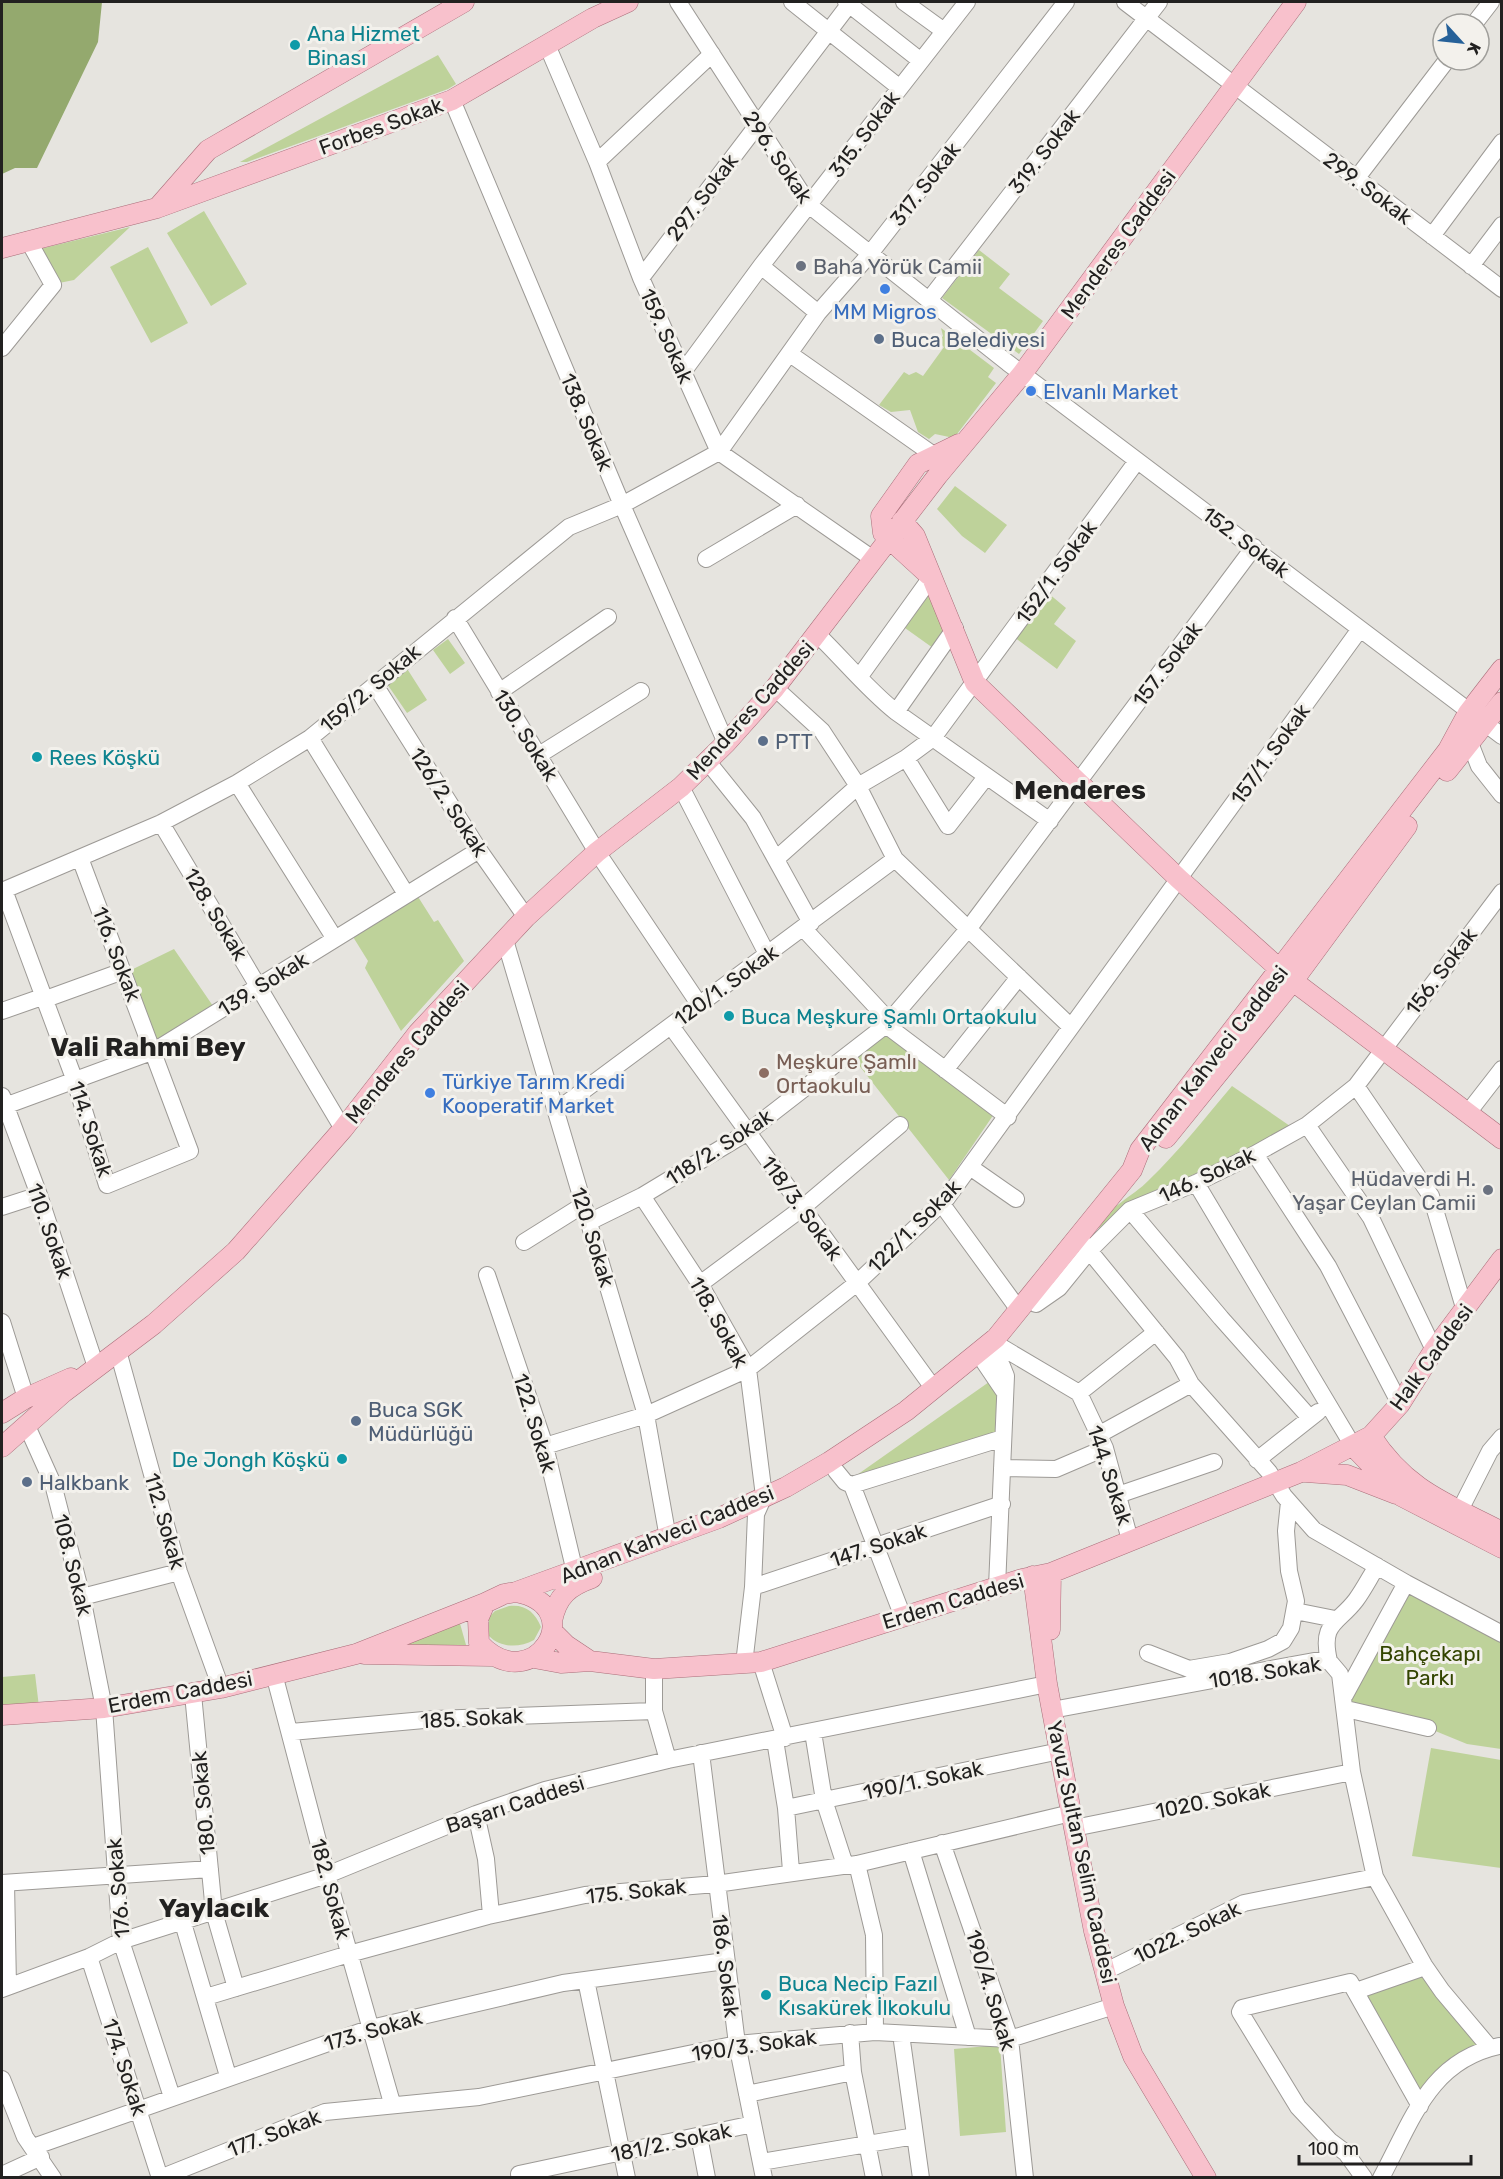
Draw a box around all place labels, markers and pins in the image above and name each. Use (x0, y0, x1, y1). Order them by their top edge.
place label: Ana Hizmet Binası (307, 21, 420, 70)
marker: Ana Hizmet Binası (288, 38, 302, 52)
place label: Baha Yörük Camii (813, 254, 982, 279)
marker: Baha Yörük Camii (794, 259, 808, 273)
marker: MM Migros (878, 282, 892, 296)
place label: MM Migros (833, 299, 937, 324)
place label: Buca Belediyesi (891, 327, 1045, 352)
marker: Buca Belediyesi (872, 332, 886, 346)
place label: Elvanlı Market (1043, 379, 1178, 404)
marker: Elvanlı Market (1024, 384, 1038, 398)
place label: PTT (775, 729, 813, 754)
marker: PTT (756, 734, 770, 748)
place label: Rees Köşkü (49, 745, 160, 770)
marker: Rees Köşkü (30, 750, 44, 764)
place label: Buca Meşkure Şamlı Ortaokulu (741, 1004, 1037, 1029)
marker: Buca Meşkure Şamlı Ortaokulu (722, 1009, 736, 1023)
place label: Meşkure Şamlı Ortaokulu (776, 1049, 917, 1098)
marker: Meşkure Şamlı Ortaokulu (757, 1066, 771, 1080)
place label: Türkiye Tarım Kredi Kooperatif Market (442, 1069, 625, 1118)
marker: Türkiye Tarım Kredi Kooperatif Market (423, 1086, 437, 1100)
place label: Hüdaverdi H. Yaşar Ceylan Camii (1292, 1166, 1476, 1215)
marker: Hüdaverdi H. Yaşar Ceylan Camii (1481, 1183, 1495, 1197)
place label: Buca SGK Müdürlüğü (368, 1397, 473, 1446)
marker: Buca SGK Müdürlüğü (349, 1414, 363, 1428)
place label: De Jongh Köşkü (172, 1447, 330, 1472)
marker: De Jongh Köşkü (335, 1452, 349, 1466)
place label: Halkbank (39, 1470, 129, 1495)
marker: Halkbank (20, 1475, 34, 1489)
place label: Buca Necip Fazıl Kısakürek İlkokulu (778, 1971, 951, 2020)
marker: Buca Necip Fazıl Kısakürek İlkokulu (759, 1988, 773, 2002)

